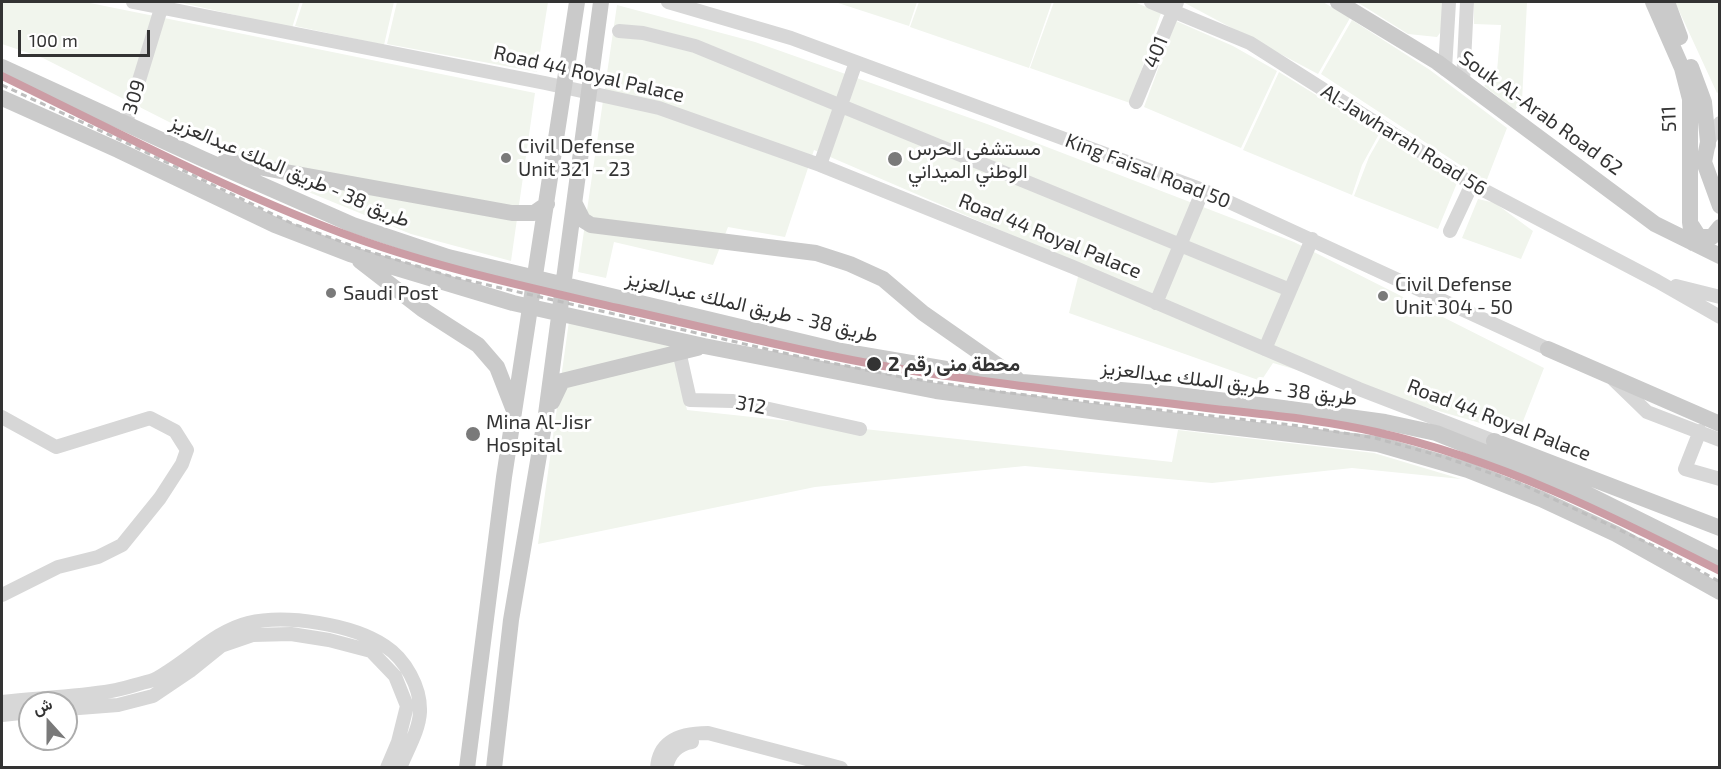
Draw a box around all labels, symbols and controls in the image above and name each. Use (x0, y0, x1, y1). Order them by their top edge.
scale bar (21, 18, 153, 56)
text: 100 m (29, 29, 78, 51)
street label: 401 (1139, 33, 1173, 71)
street label: Road 44 Royal Palace (491, 40, 687, 108)
street label: Souk Al-Arab Road 62 (1455, 46, 1627, 180)
street label: 309 (117, 77, 151, 117)
street label: Al-Jawharah Road 56 (1317, 79, 1491, 201)
street label: 511 (1657, 105, 1681, 133)
street label: طريق 38 - طريق الملك عبدالعزيز (167, 110, 413, 232)
street label: King Faisal Road 50 (1062, 128, 1234, 214)
place label: Civil Defense Unit 321 - 23 (518, 134, 635, 181)
place label: مستشفى الحرس الوطني الميداني (908, 136, 1041, 183)
marker: مستشفى الحرس الوطني الميداني (886, 150, 904, 168)
marker: Civil Defense Unit 321 - 23 (499, 151, 513, 165)
street label: Road 44 Royal Palace (955, 188, 1145, 284)
street label: طريق 38 - طريق الملك عبدالعزيز (624, 266, 880, 348)
place label: Civil Defense Unit 304 - 50 (1395, 272, 1513, 319)
place label: Saudi Post (343, 281, 438, 305)
marker: Saudi Post (324, 286, 338, 300)
marker: Civil Defense Unit 304 - 50 (1376, 289, 1390, 303)
place label: محطة منى رقم 2 (888, 352, 1020, 376)
marker: محطة منى رقم 2 (865, 355, 883, 373)
street label: طريق 38 - طريق الملك عبدالعزيز (1100, 355, 1358, 411)
street label: Road 44 Royal Palace (1404, 374, 1594, 466)
street label: 312 (734, 390, 768, 420)
place label: Mina Al-Jisr Hospital (486, 410, 592, 457)
marker: Mina Al-Jisr Hospital (464, 425, 482, 443)
north arrow (18, 691, 78, 751)
text: ش (30, 693, 54, 718)

